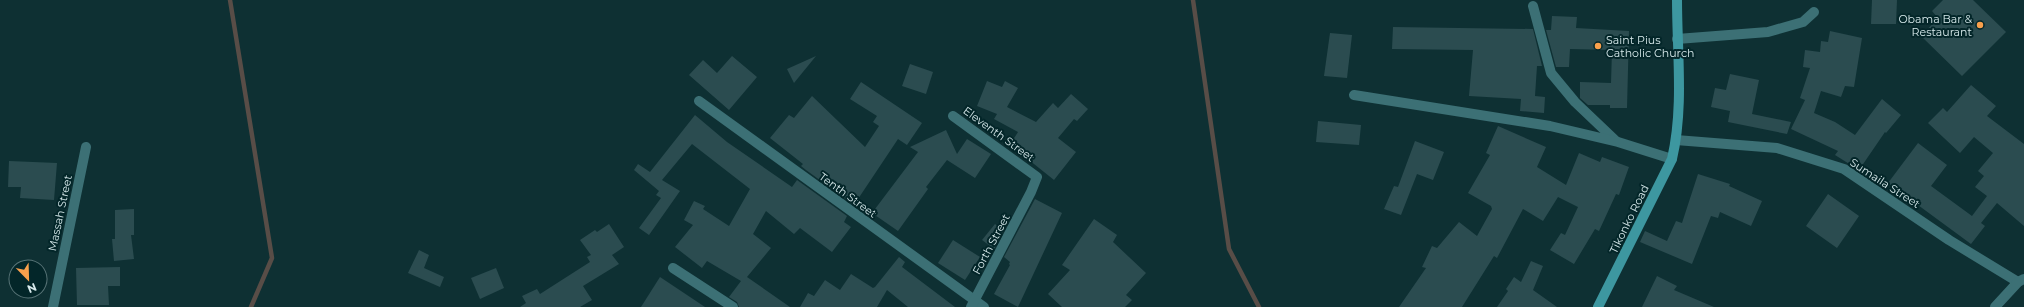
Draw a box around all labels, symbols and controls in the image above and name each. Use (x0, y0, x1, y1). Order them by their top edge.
place label: Obama Bar & Restaurant (1898, 12, 1973, 39)
marker: Obama Bar & Restaurant (1975, 20, 1985, 30)
place label: Saint Pius Catholic Church (1606, 33, 1694, 60)
marker: Saint Pius Catholic Church (1593, 41, 1603, 51)
street label: Eleventh Street (961, 103, 1038, 165)
street label: Sumaila Street (1847, 155, 1923, 211)
street label: Tenth Street (816, 169, 880, 221)
street label: Massah Street (45, 173, 75, 253)
street label: Tikonko Road (1606, 182, 1652, 256)
street label: Forth Street (969, 211, 1013, 277)
north arrow (8, 259, 48, 299)
text: N (25, 280, 39, 296)

